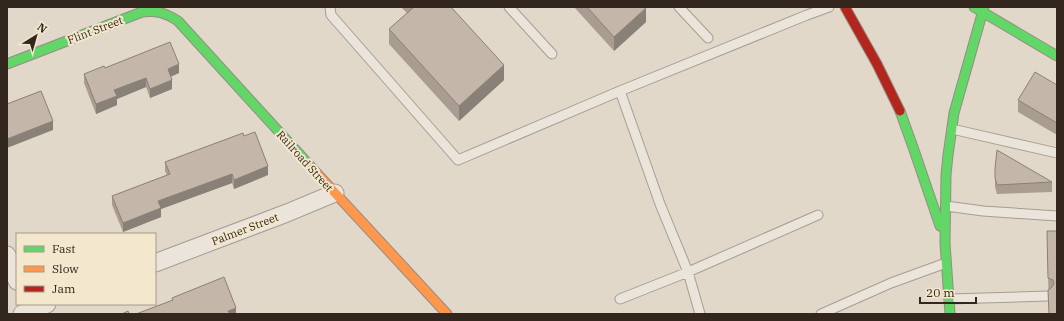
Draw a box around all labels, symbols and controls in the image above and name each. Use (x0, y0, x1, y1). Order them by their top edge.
street label: Flint Street (65, 13, 125, 47)
north arrow (16, 16, 56, 56)
text: N (34, 20, 50, 36)
street label: Railroad Street (274, 128, 336, 195)
street label: Palmer Street (209, 210, 281, 248)
legend (16, 233, 156, 305)
text: Fast (52, 241, 76, 256)
text: Slow (52, 261, 79, 276)
scale bar (920, 279, 976, 305)
text: Jam (52, 281, 76, 296)
text: 20 m (926, 285, 955, 300)

